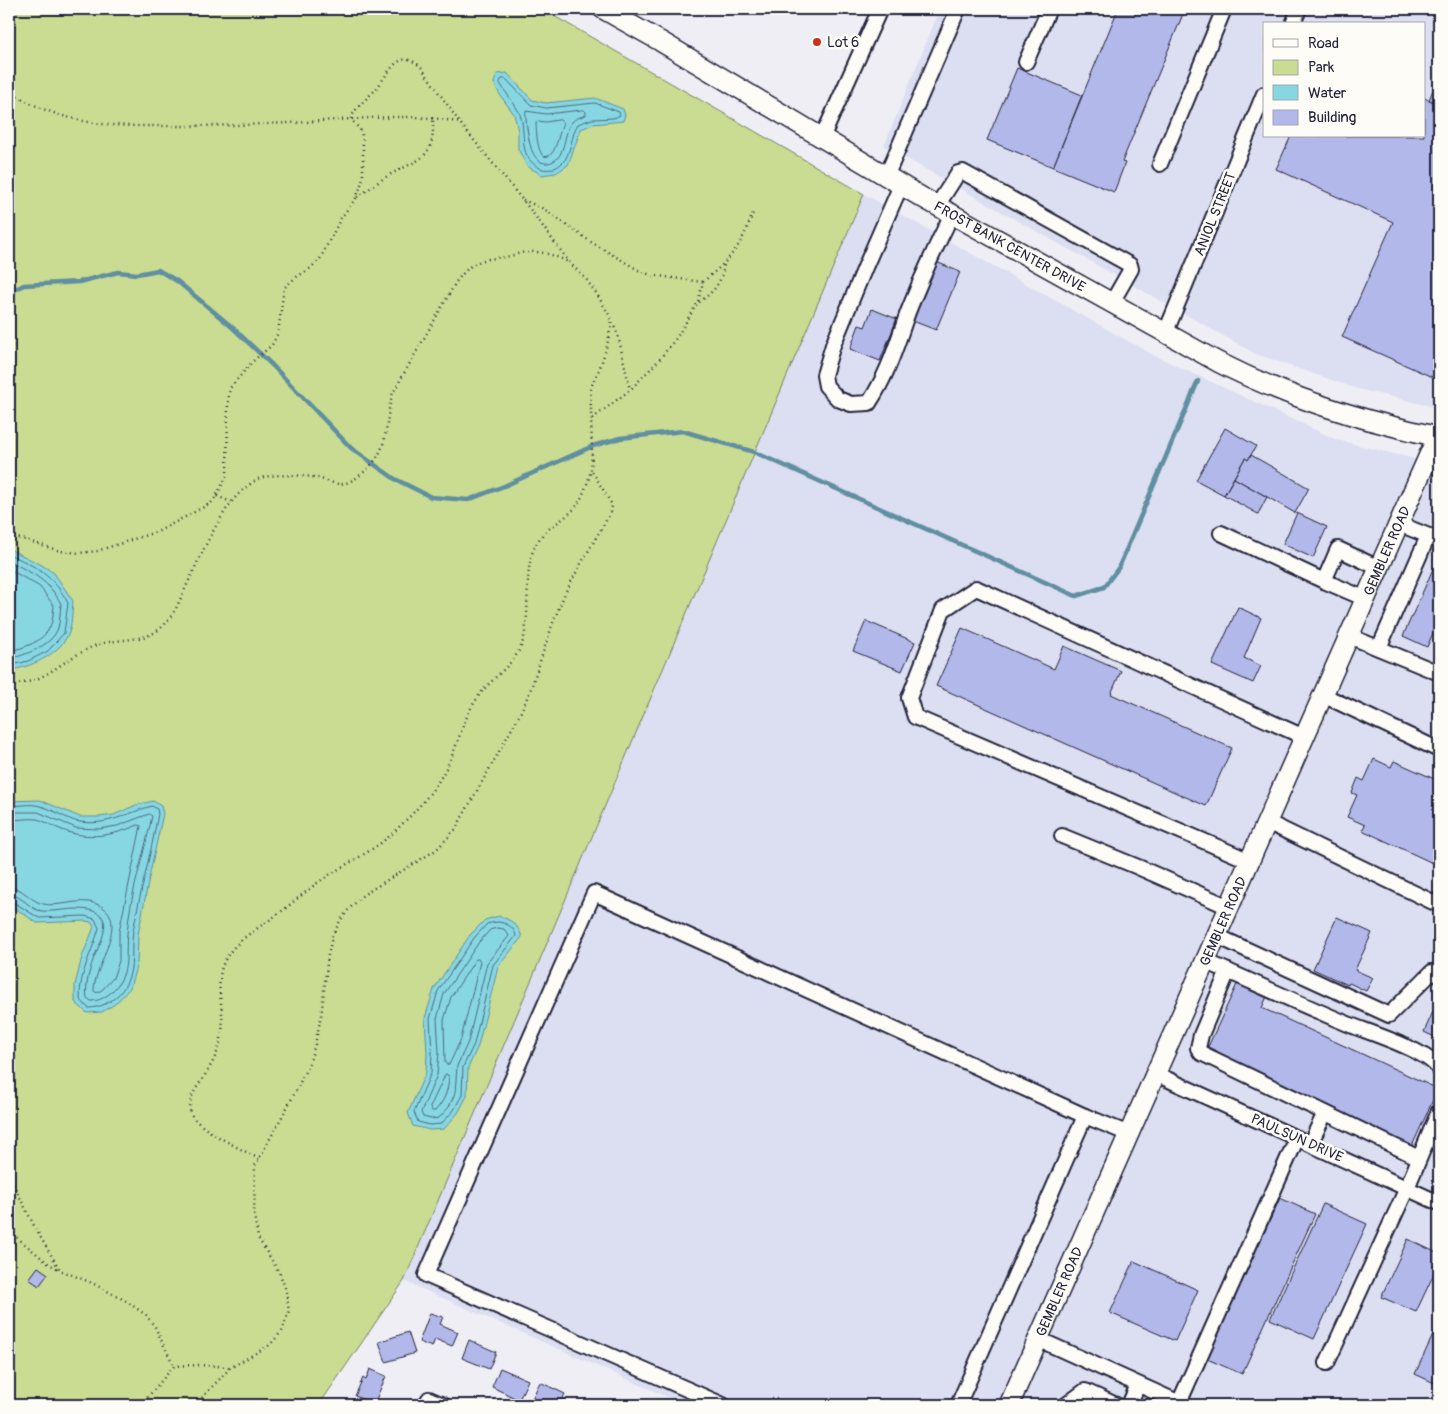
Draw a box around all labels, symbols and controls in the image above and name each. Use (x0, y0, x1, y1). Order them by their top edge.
legend (1263, 22, 1426, 138)
place label: Lot 6 (827, 34, 859, 51)
text: Road (1308, 34, 1339, 53)
marker: Lot 6 (811, 36, 823, 48)
text: Park (1308, 58, 1335, 77)
text: Water (1308, 84, 1347, 103)
text: Building (1308, 108, 1356, 127)
street label: ANIOL STREET (1191, 169, 1240, 258)
street label: FROST BANK CENTER DRIVE (931, 197, 1089, 295)
street label: GEMBLER ROAD (1360, 503, 1414, 598)
street label: GEMBLER ROAD (1196, 874, 1250, 968)
street label: PAULSUN DRIVE (1248, 1110, 1346, 1166)
street label: GEMBLER ROAD (1032, 1244, 1086, 1339)

